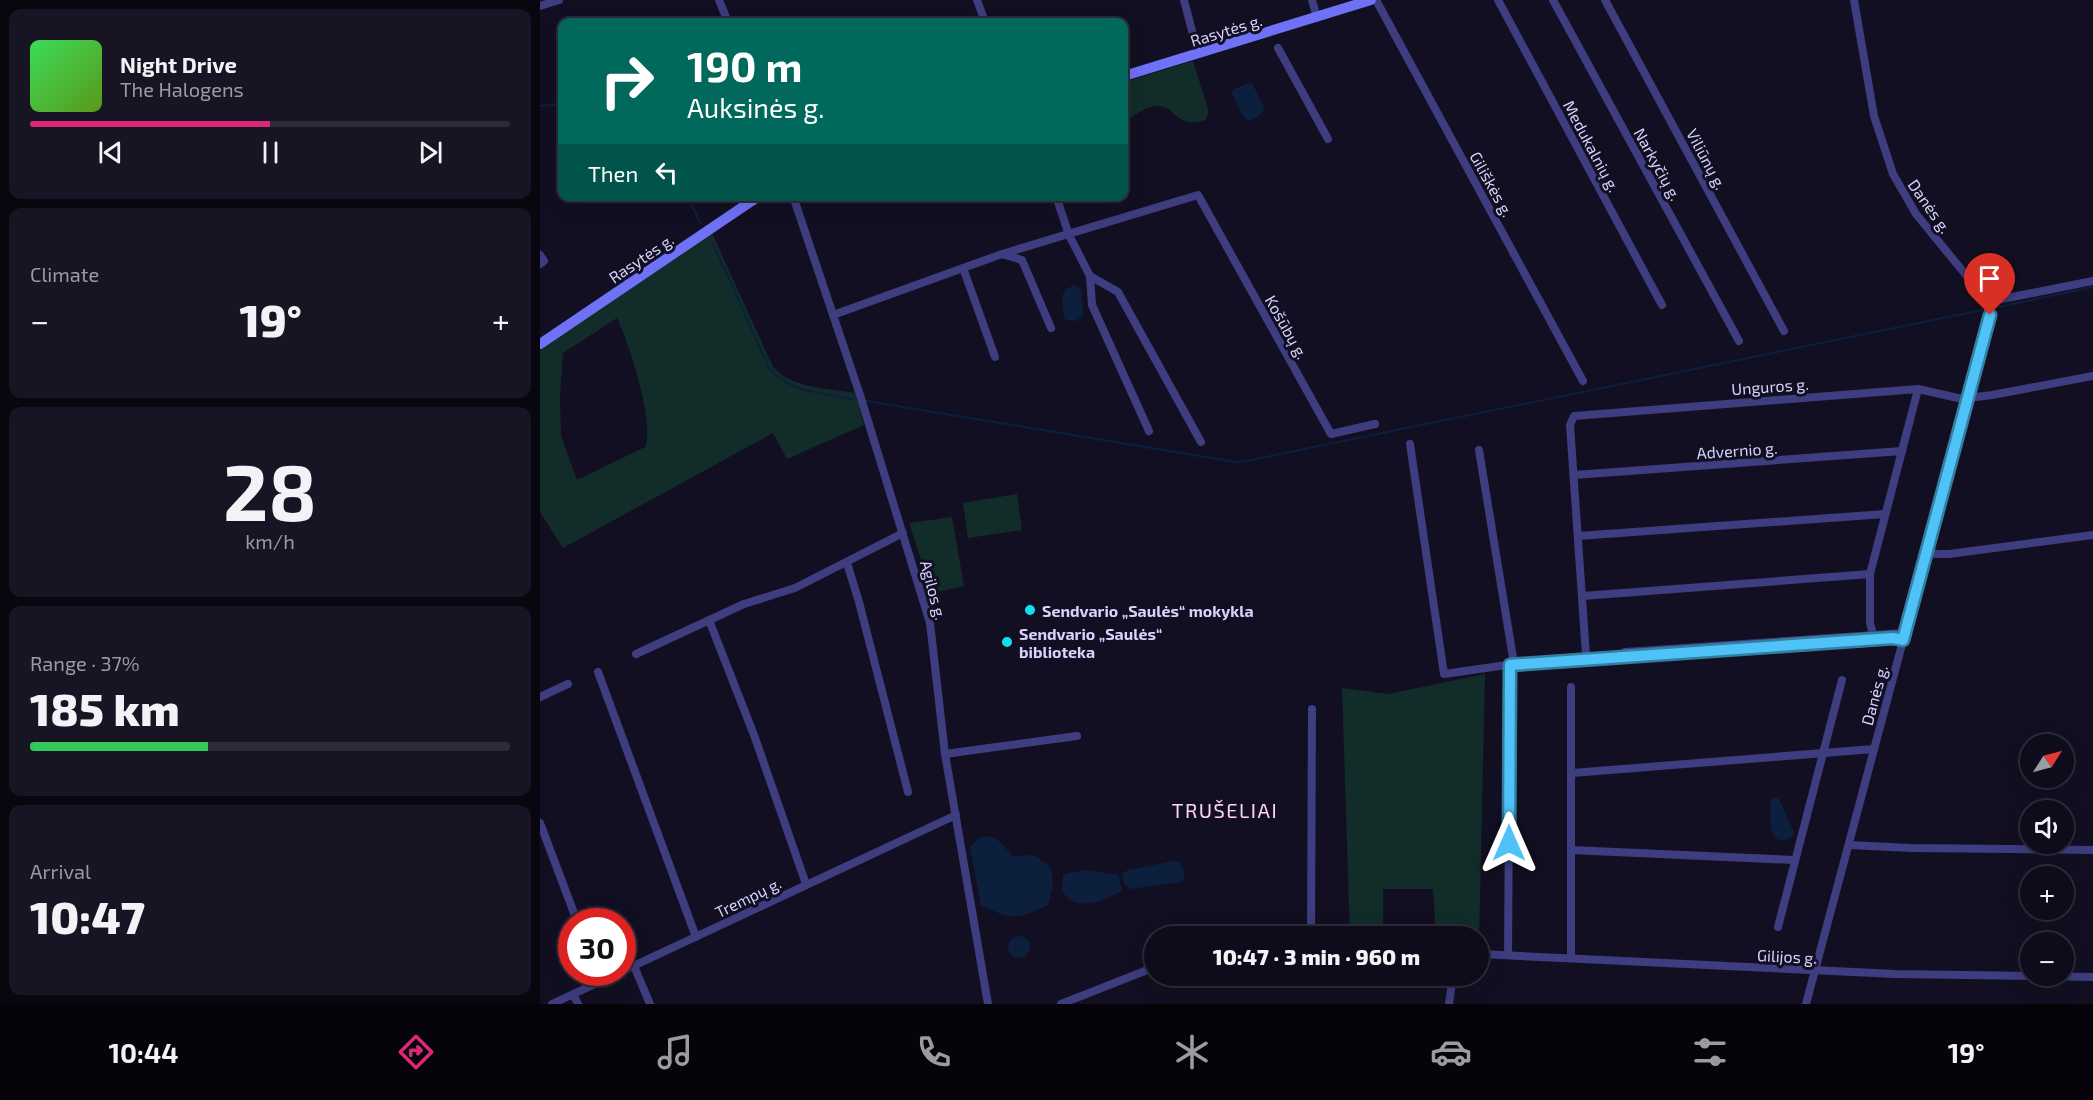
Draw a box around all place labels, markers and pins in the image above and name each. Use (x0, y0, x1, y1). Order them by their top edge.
pin (1964, 253, 2015, 315)
place label: Sendvario „Saulės“ mokykla (1042, 601, 1254, 621)
marker: Sendvario „Saulės“ mokykla (1023, 603, 1037, 617)
place label: Sendvario „Saulės“ biblioteka (1019, 624, 1162, 661)
marker: Sendvario „Saulės“ biblioteka (1000, 635, 1014, 649)

